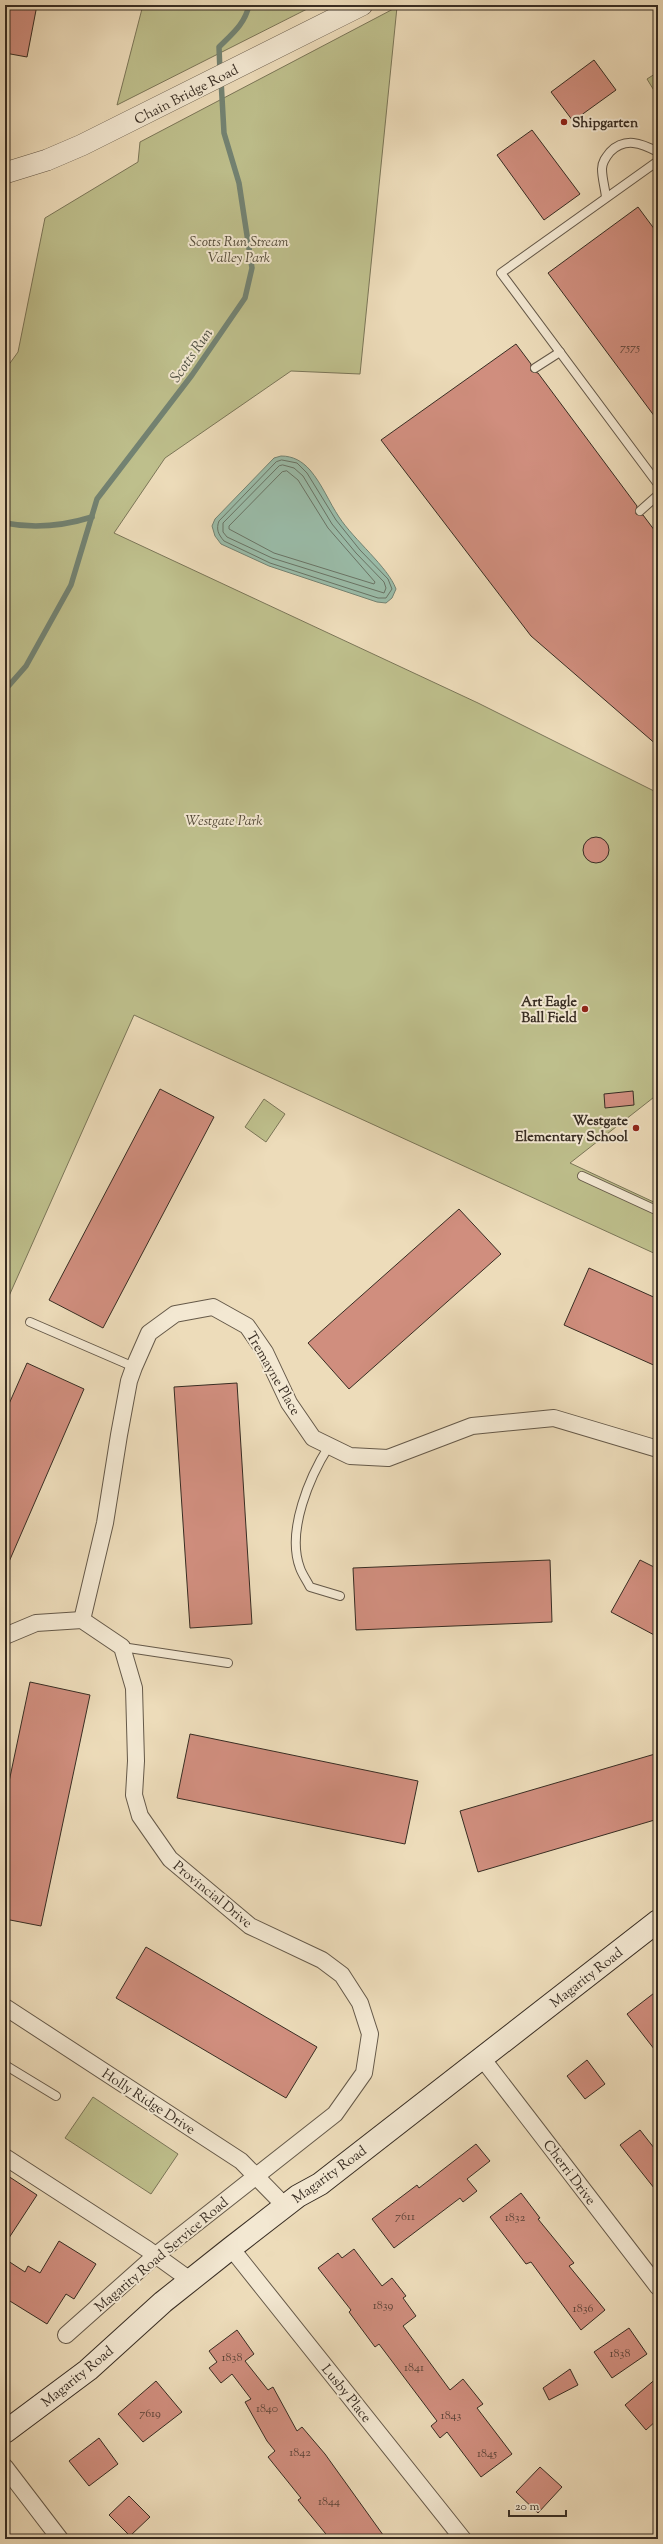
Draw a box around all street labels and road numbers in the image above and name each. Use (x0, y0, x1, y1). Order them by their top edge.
street label: Chain Bridge Road (131, 61, 243, 131)
street label: Tremayne Place (240, 1328, 304, 1420)
street label: Provincial Drive (168, 1857, 256, 1934)
street label: Magarity Road (547, 1944, 628, 2013)
street label: Holly Ridge Drive (97, 2065, 199, 2140)
street label: Cherri Drive (537, 2136, 600, 2210)
street label: Magarity Road (289, 2142, 372, 2209)
street label: Magarity Road Service Road (91, 2193, 234, 2318)
street label: Magarity Road (38, 2342, 119, 2413)
street label: Lusby Place (316, 2361, 375, 2428)

